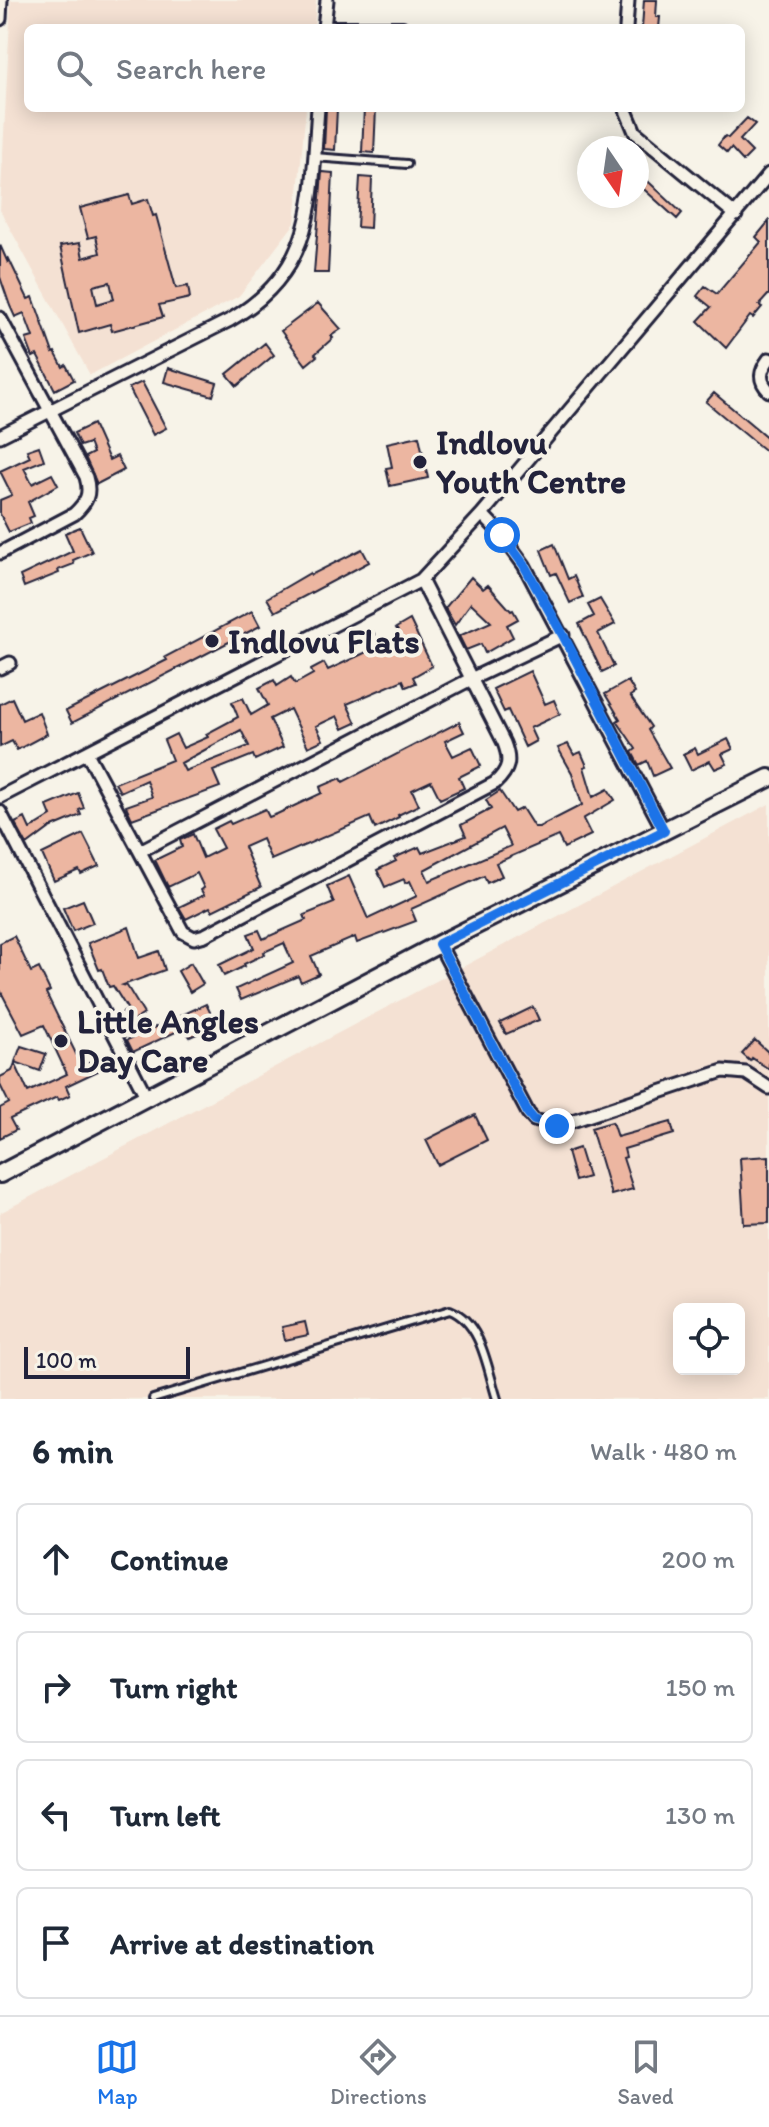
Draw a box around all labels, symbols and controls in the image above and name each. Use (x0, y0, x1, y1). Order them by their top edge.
search box (24, 24, 745, 112)
icon: search (52, 46, 96, 90)
text: Search here (116, 50, 266, 87)
north arrow (577, 136, 649, 208)
place label: Indlovu Youth Centre (436, 422, 626, 502)
marker: Indlovu Youth Centre (411, 453, 429, 471)
route start (484, 517, 520, 553)
place label: Indlovu Flats (228, 621, 420, 662)
marker: Indlovu Flats (203, 632, 221, 650)
place label: Little Angles Day Care (77, 1001, 259, 1081)
marker: Little Angles Day Care (52, 1032, 70, 1050)
route end (539, 1108, 575, 1144)
map controls (673, 1303, 745, 1375)
button: locate (673, 1303, 745, 1375)
scale bar (24, 1343, 190, 1379)
text: 100 m (36, 1347, 97, 1374)
text: 6 min (32, 1431, 113, 1472)
text: Walk · 480 m (590, 1435, 737, 1467)
icon: ahead (34, 1537, 78, 1581)
text: Continue (110, 1541, 229, 1578)
text: 200 m (662, 1543, 735, 1575)
icon: right (34, 1665, 78, 1709)
text: Turn right (110, 1669, 238, 1706)
text: 150 m (666, 1671, 735, 1703)
icon: left (34, 1793, 78, 1837)
text: Turn left (110, 1797, 221, 1834)
text: 130 m (665, 1799, 735, 1831)
icon: arrive (34, 1921, 78, 1965)
text: Arrive at destination (110, 1925, 374, 1962)
tab: Map (95, 2035, 139, 2110)
tab: Directions (330, 2035, 427, 2110)
tab: Saved (617, 2035, 674, 2110)

